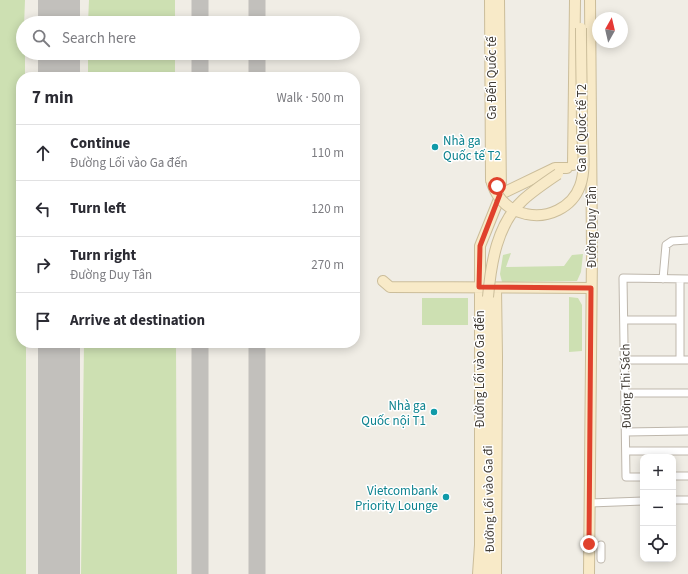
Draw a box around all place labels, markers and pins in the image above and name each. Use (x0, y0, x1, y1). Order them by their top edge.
place label: Nhà ga Quốc tế T2 (443, 132, 501, 165)
marker: Nhà ga Quốc tế T2 (430, 142, 440, 152)
place label: Nhà ga Quốc nội T1 (361, 397, 426, 430)
marker: Nhà ga Quốc nội T1 (429, 407, 439, 417)
place label: Vietcombank Priority Lounge (355, 482, 439, 515)
marker: Vietcombank Priority Lounge (441, 492, 451, 502)

